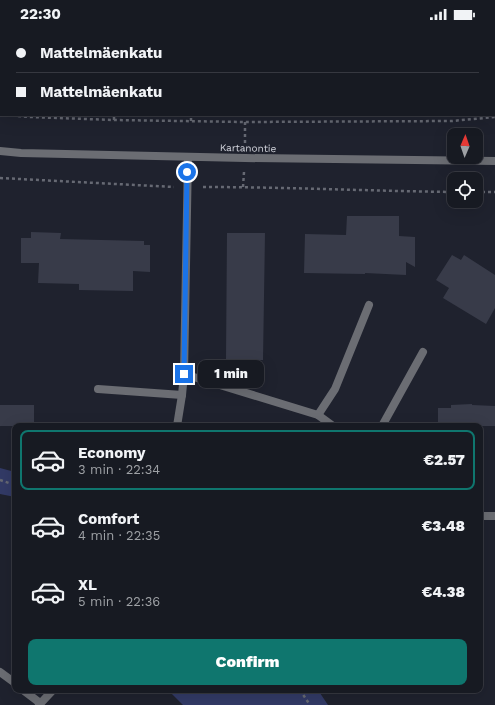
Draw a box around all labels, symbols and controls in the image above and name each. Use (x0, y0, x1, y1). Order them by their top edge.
text: 22:30 (20, 5, 61, 23)
text: Mattelmäenkatu (40, 44, 162, 62)
text: Mattelmäenkatu (40, 83, 162, 101)
north arrow (447, 128, 483, 164)
map controls (447, 128, 483, 208)
street label: Kartanontie (220, 142, 277, 154)
route start (178, 163, 196, 181)
button: locate (447, 172, 483, 208)
callout: 1 min (198, 360, 264, 388)
route end (175, 365, 193, 383)
text: 1 min (214, 366, 248, 381)
icon: car (30, 442, 66, 478)
text: Economy (78, 444, 145, 462)
text: €2.57 (423, 451, 465, 469)
text: 3 min · 22:34 (78, 462, 160, 477)
icon: car (30, 508, 66, 544)
text: Comfort (78, 510, 139, 528)
text: €3.48 (422, 517, 465, 535)
text: 4 min · 22:35 (78, 528, 160, 543)
icon: car (30, 574, 66, 610)
text: XL (78, 576, 97, 594)
text: €4.38 (422, 583, 465, 601)
text: 5 min · 22:36 (78, 594, 160, 609)
button: Confirm (28, 639, 467, 685)

